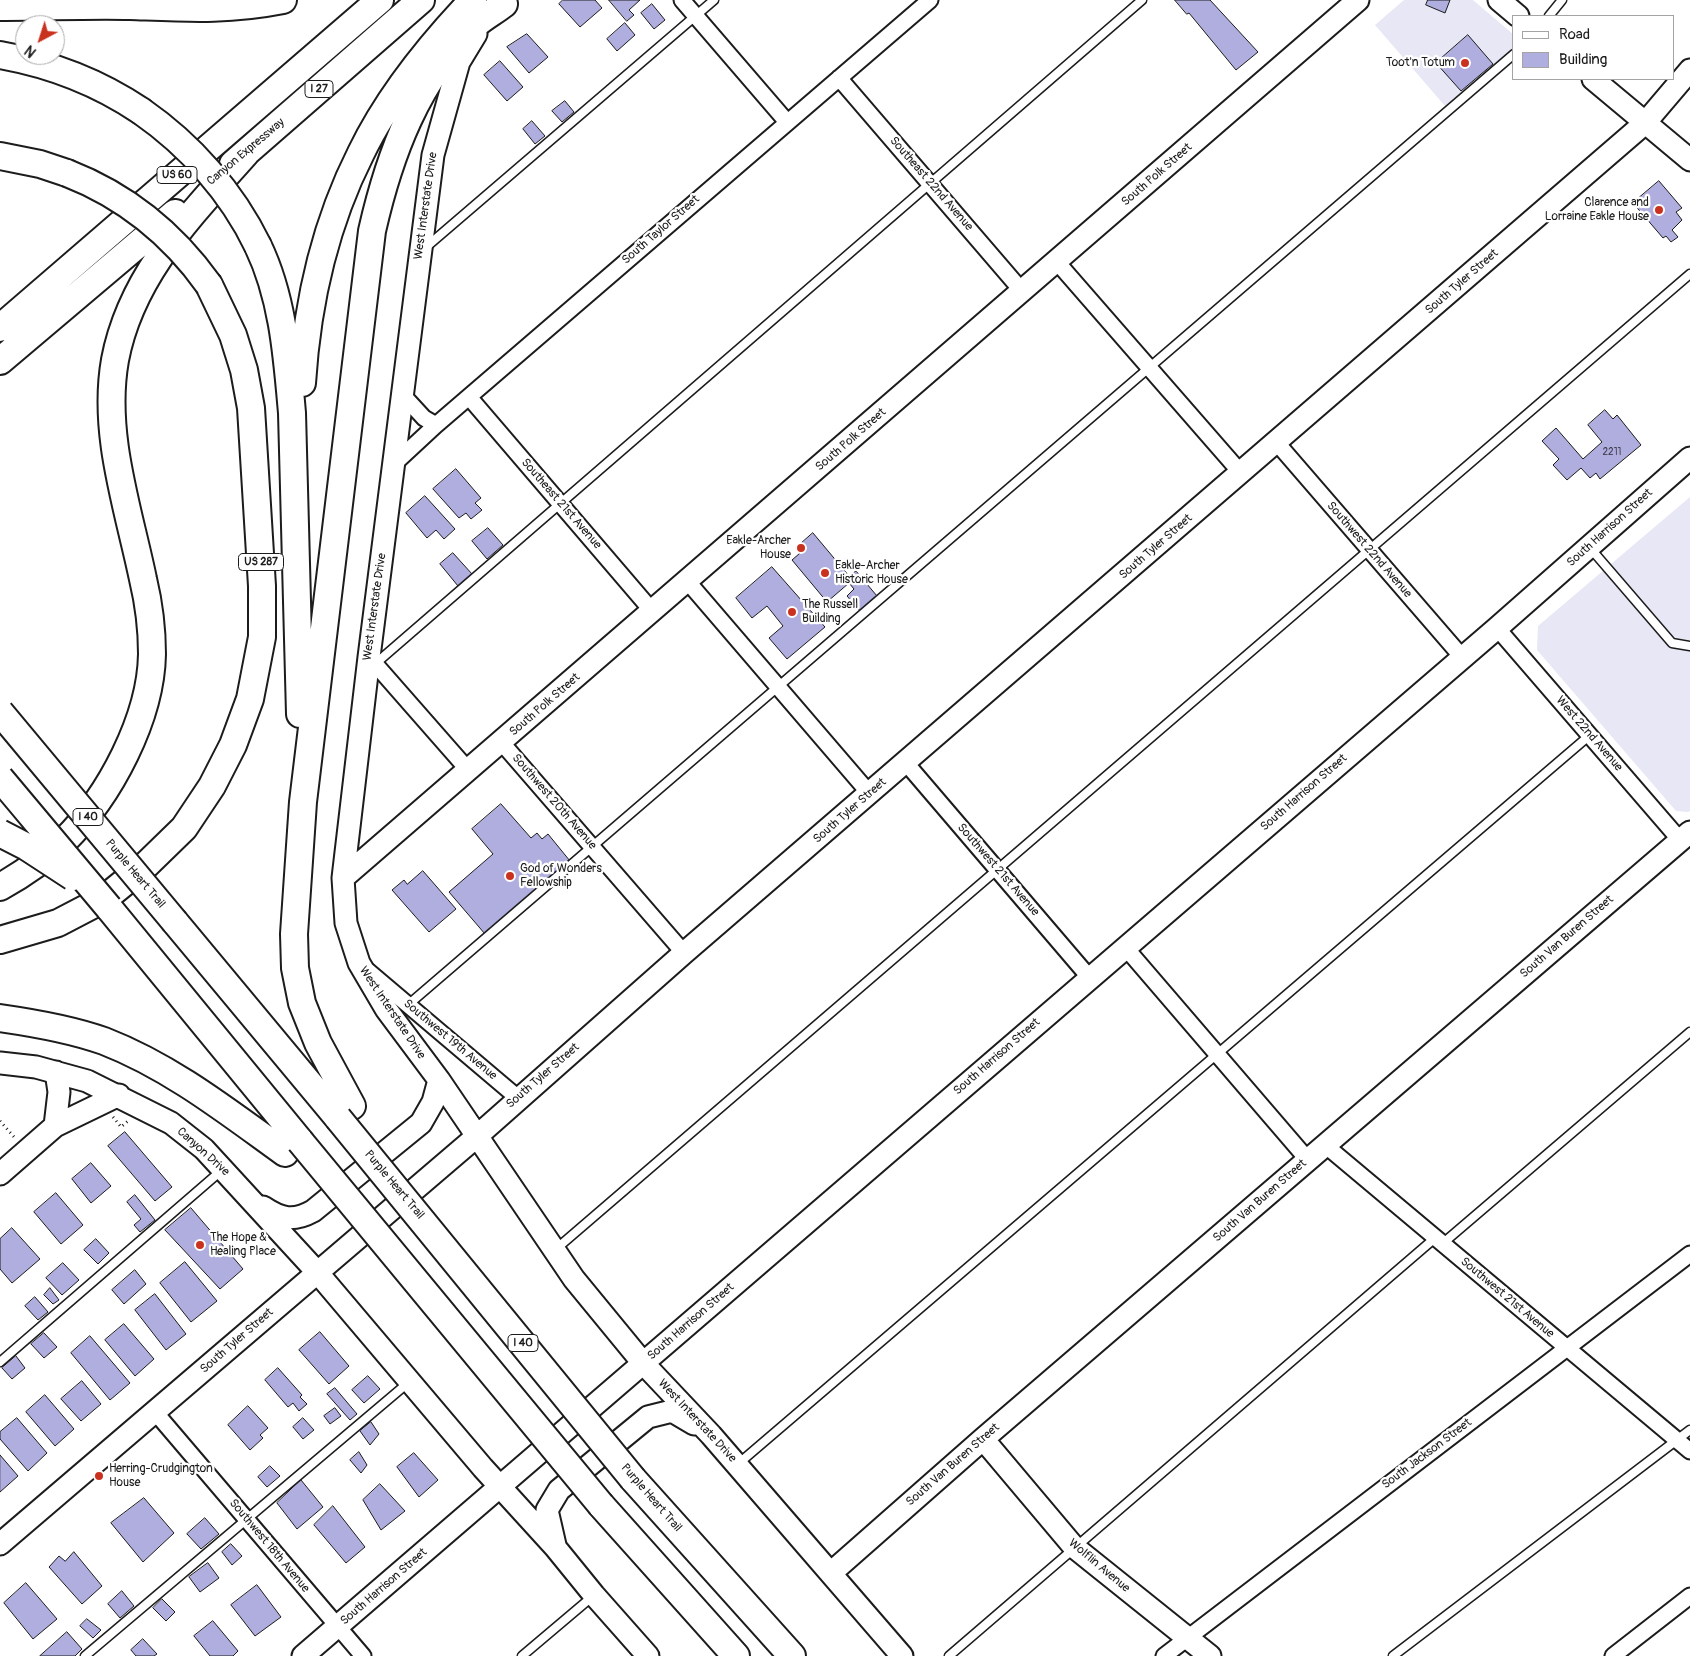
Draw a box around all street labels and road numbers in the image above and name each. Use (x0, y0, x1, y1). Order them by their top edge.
road number: I 27 (305, 80, 333, 98)
street label: Canyon Expressway (204, 115, 288, 189)
street label: Southeast 22nd Avenue (886, 134, 976, 234)
street label: South Polk Street (1119, 140, 1195, 210)
street label: West Interstate Drive (411, 151, 441, 261)
road number: US 60 (157, 166, 197, 184)
street label: South Taylor Street (619, 192, 703, 268)
street label: South Tyler Street (1422, 246, 1502, 318)
street label: South Polk Street (813, 405, 889, 475)
street label: Southeast 21st Avenue (518, 456, 604, 552)
street label: South Harrison Street (1564, 486, 1656, 570)
street label: Southwest 22nd Avenue (1323, 499, 1415, 601)
street label: South Tyler Street (1116, 511, 1196, 583)
street label: West Interstate Drive (360, 552, 390, 662)
road number: US 287 (238, 554, 284, 570)
street label: South Polk Street (507, 670, 583, 740)
street label: West 22nd Avenue (1553, 694, 1625, 774)
street label: Southwest 20th Avenue (509, 751, 599, 853)
street label: South Harrison Street (1258, 751, 1350, 835)
street label: South Tyler Street (810, 775, 890, 847)
road number: I 40 (73, 809, 103, 826)
street label: Southwest 21st Avenue (954, 821, 1042, 919)
street label: Purple Heart Trail (102, 837, 168, 911)
street label: South Van Buren Street (1517, 893, 1617, 981)
street label: West Interstate Drive (356, 964, 428, 1062)
street label: Southwest 19th Avenue (400, 997, 500, 1083)
street label: South Harrison Street (951, 1015, 1043, 1099)
street label: South Tyler Street (503, 1040, 583, 1112)
street label: Canyon Drive (174, 1125, 232, 1179)
street label: Purple Heart Trail (361, 1148, 427, 1222)
street label: South Van Buren Street (1210, 1157, 1310, 1245)
street label: Southwest 21st Avenue (1457, 1255, 1557, 1341)
street label: South Harrison Street (645, 1280, 737, 1364)
street label: South Tyler Street (197, 1305, 277, 1377)
road number: I 40 (508, 1335, 538, 1352)
street label: West Interstate Drive (655, 1376, 739, 1466)
street label: South Jackson Street (1379, 1416, 1475, 1492)
street label: South Van Buren Street (903, 1421, 1003, 1509)
street label: Purple Heart Trail (618, 1461, 684, 1535)
street label: Southwest 18th Avenue (226, 1496, 312, 1596)
street label: Wolflin Avenue (1065, 1536, 1133, 1596)
street label: South Harrison Street (338, 1545, 430, 1629)

